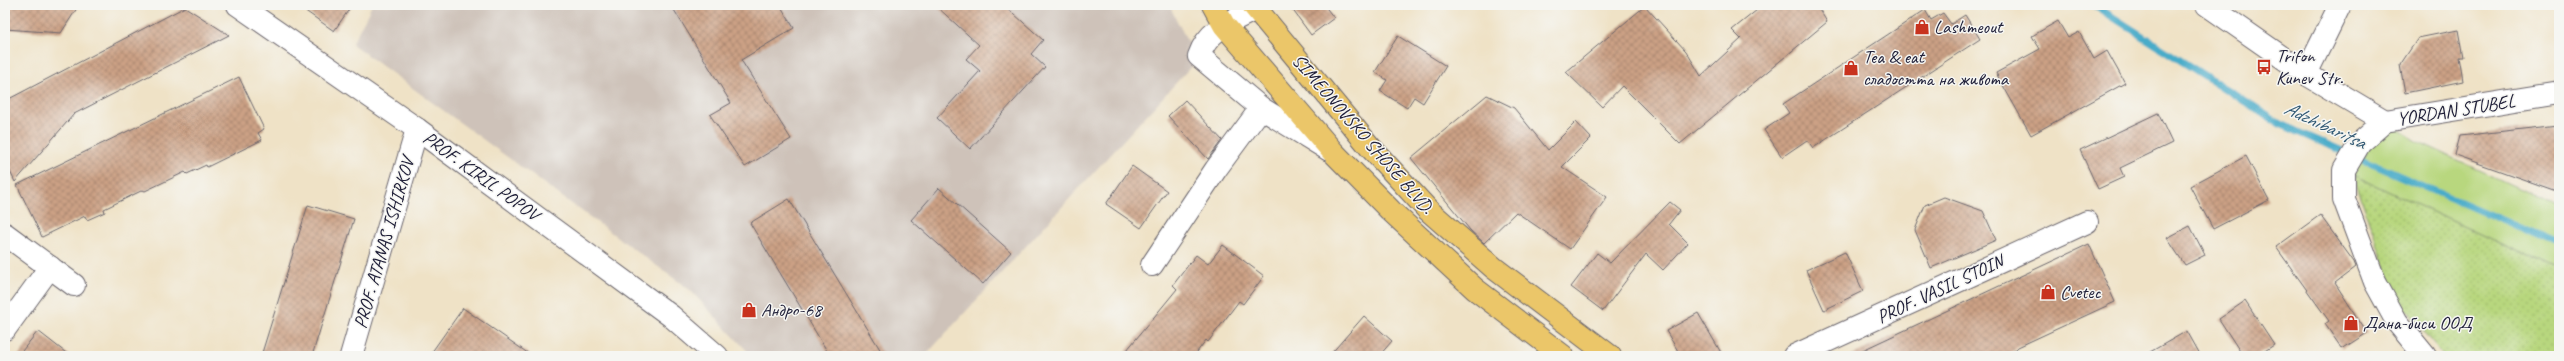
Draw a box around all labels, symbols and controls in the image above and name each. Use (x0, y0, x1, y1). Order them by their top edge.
place label: Lashmeout (1934, 15, 2004, 39)
shop icon: Lashmeout (1913, 18, 1931, 36)
place label: Trifon Kunev Str. (2276, 44, 2343, 90)
place label: Tea & eat сладостта на живота (1863, 45, 2010, 91)
street label: SIMEONOVSKO SHOSE BLVD. (1287, 49, 1439, 219)
bus stop icon: Trifon Kunev Str. (2255, 58, 2273, 76)
shop icon: Tea & eat сладостта на живота (1842, 59, 1860, 77)
street label: YORDAN STUBEL (2395, 89, 2518, 131)
water label: Adzhibaritsa (2280, 95, 2372, 156)
street label: PROF. KIRIL POPOV (418, 126, 547, 228)
street label: PROF. ATANAS ISHIRKOV (348, 151, 421, 331)
street label: PROF. VASIL STOIN (1873, 248, 2010, 329)
place label: Cvetec (2060, 280, 2102, 304)
shop icon: Cvetec (2039, 283, 2057, 301)
place label: Андро-68 (761, 298, 824, 322)
shop icon: Андро-68 (740, 301, 758, 319)
place label: Дана-биси ООД (2363, 311, 2474, 335)
shop icon: Дана-биси ООД (2342, 314, 2360, 332)

